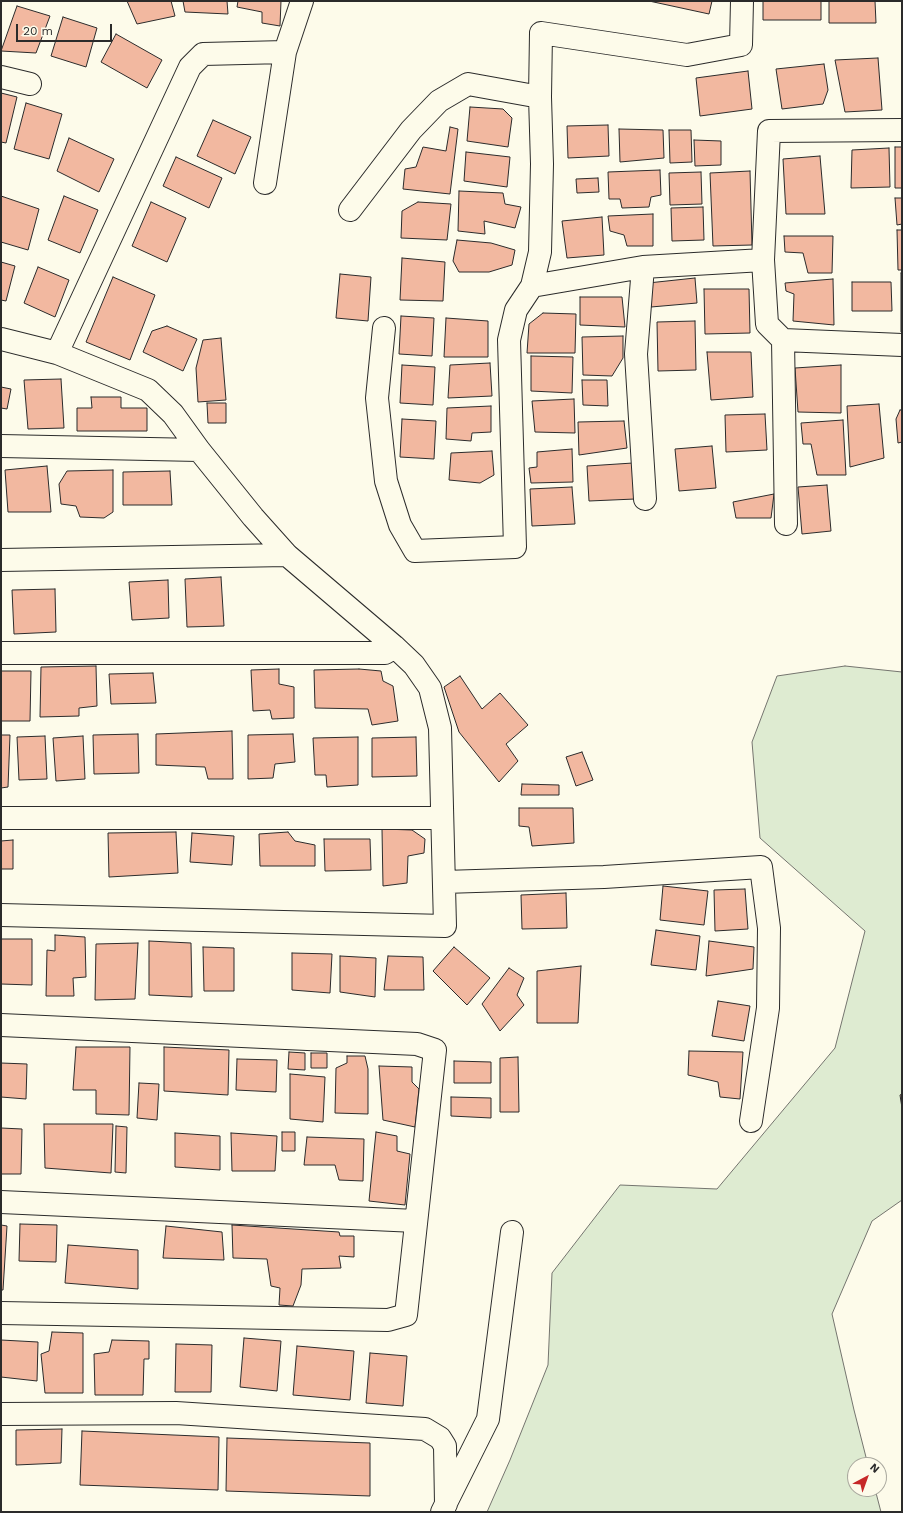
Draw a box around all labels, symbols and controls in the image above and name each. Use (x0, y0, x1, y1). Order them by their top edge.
scale bar (18, 16, 114, 42)
text: 20 m (23, 24, 53, 38)
north arrow (847, 1457, 887, 1497)
text: N (867, 1461, 882, 1476)

